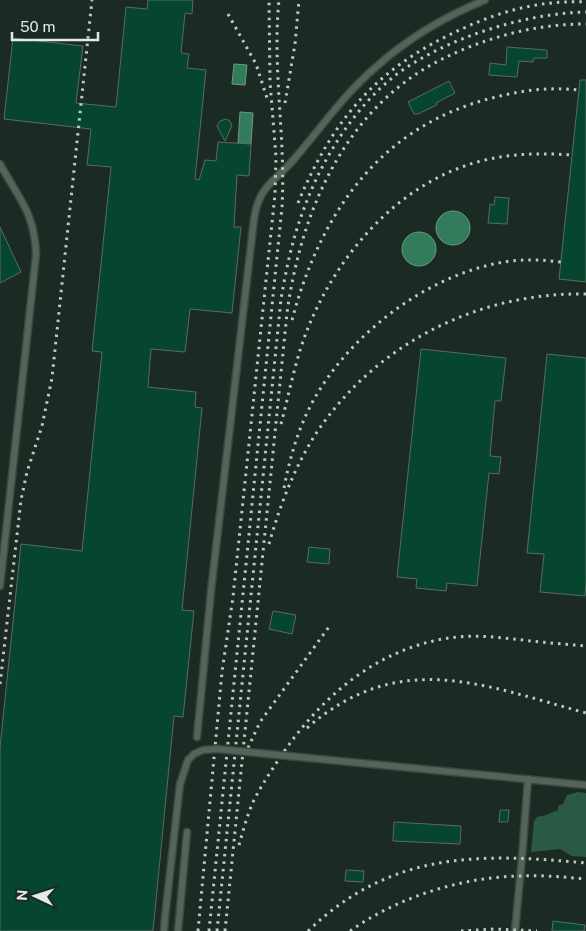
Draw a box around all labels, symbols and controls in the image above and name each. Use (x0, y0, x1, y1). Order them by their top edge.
scale bar (12, 10, 99, 42)
text: 50 m (20, 18, 55, 35)
north arrow (10, 871, 60, 921)
text: N (14, 889, 30, 901)

